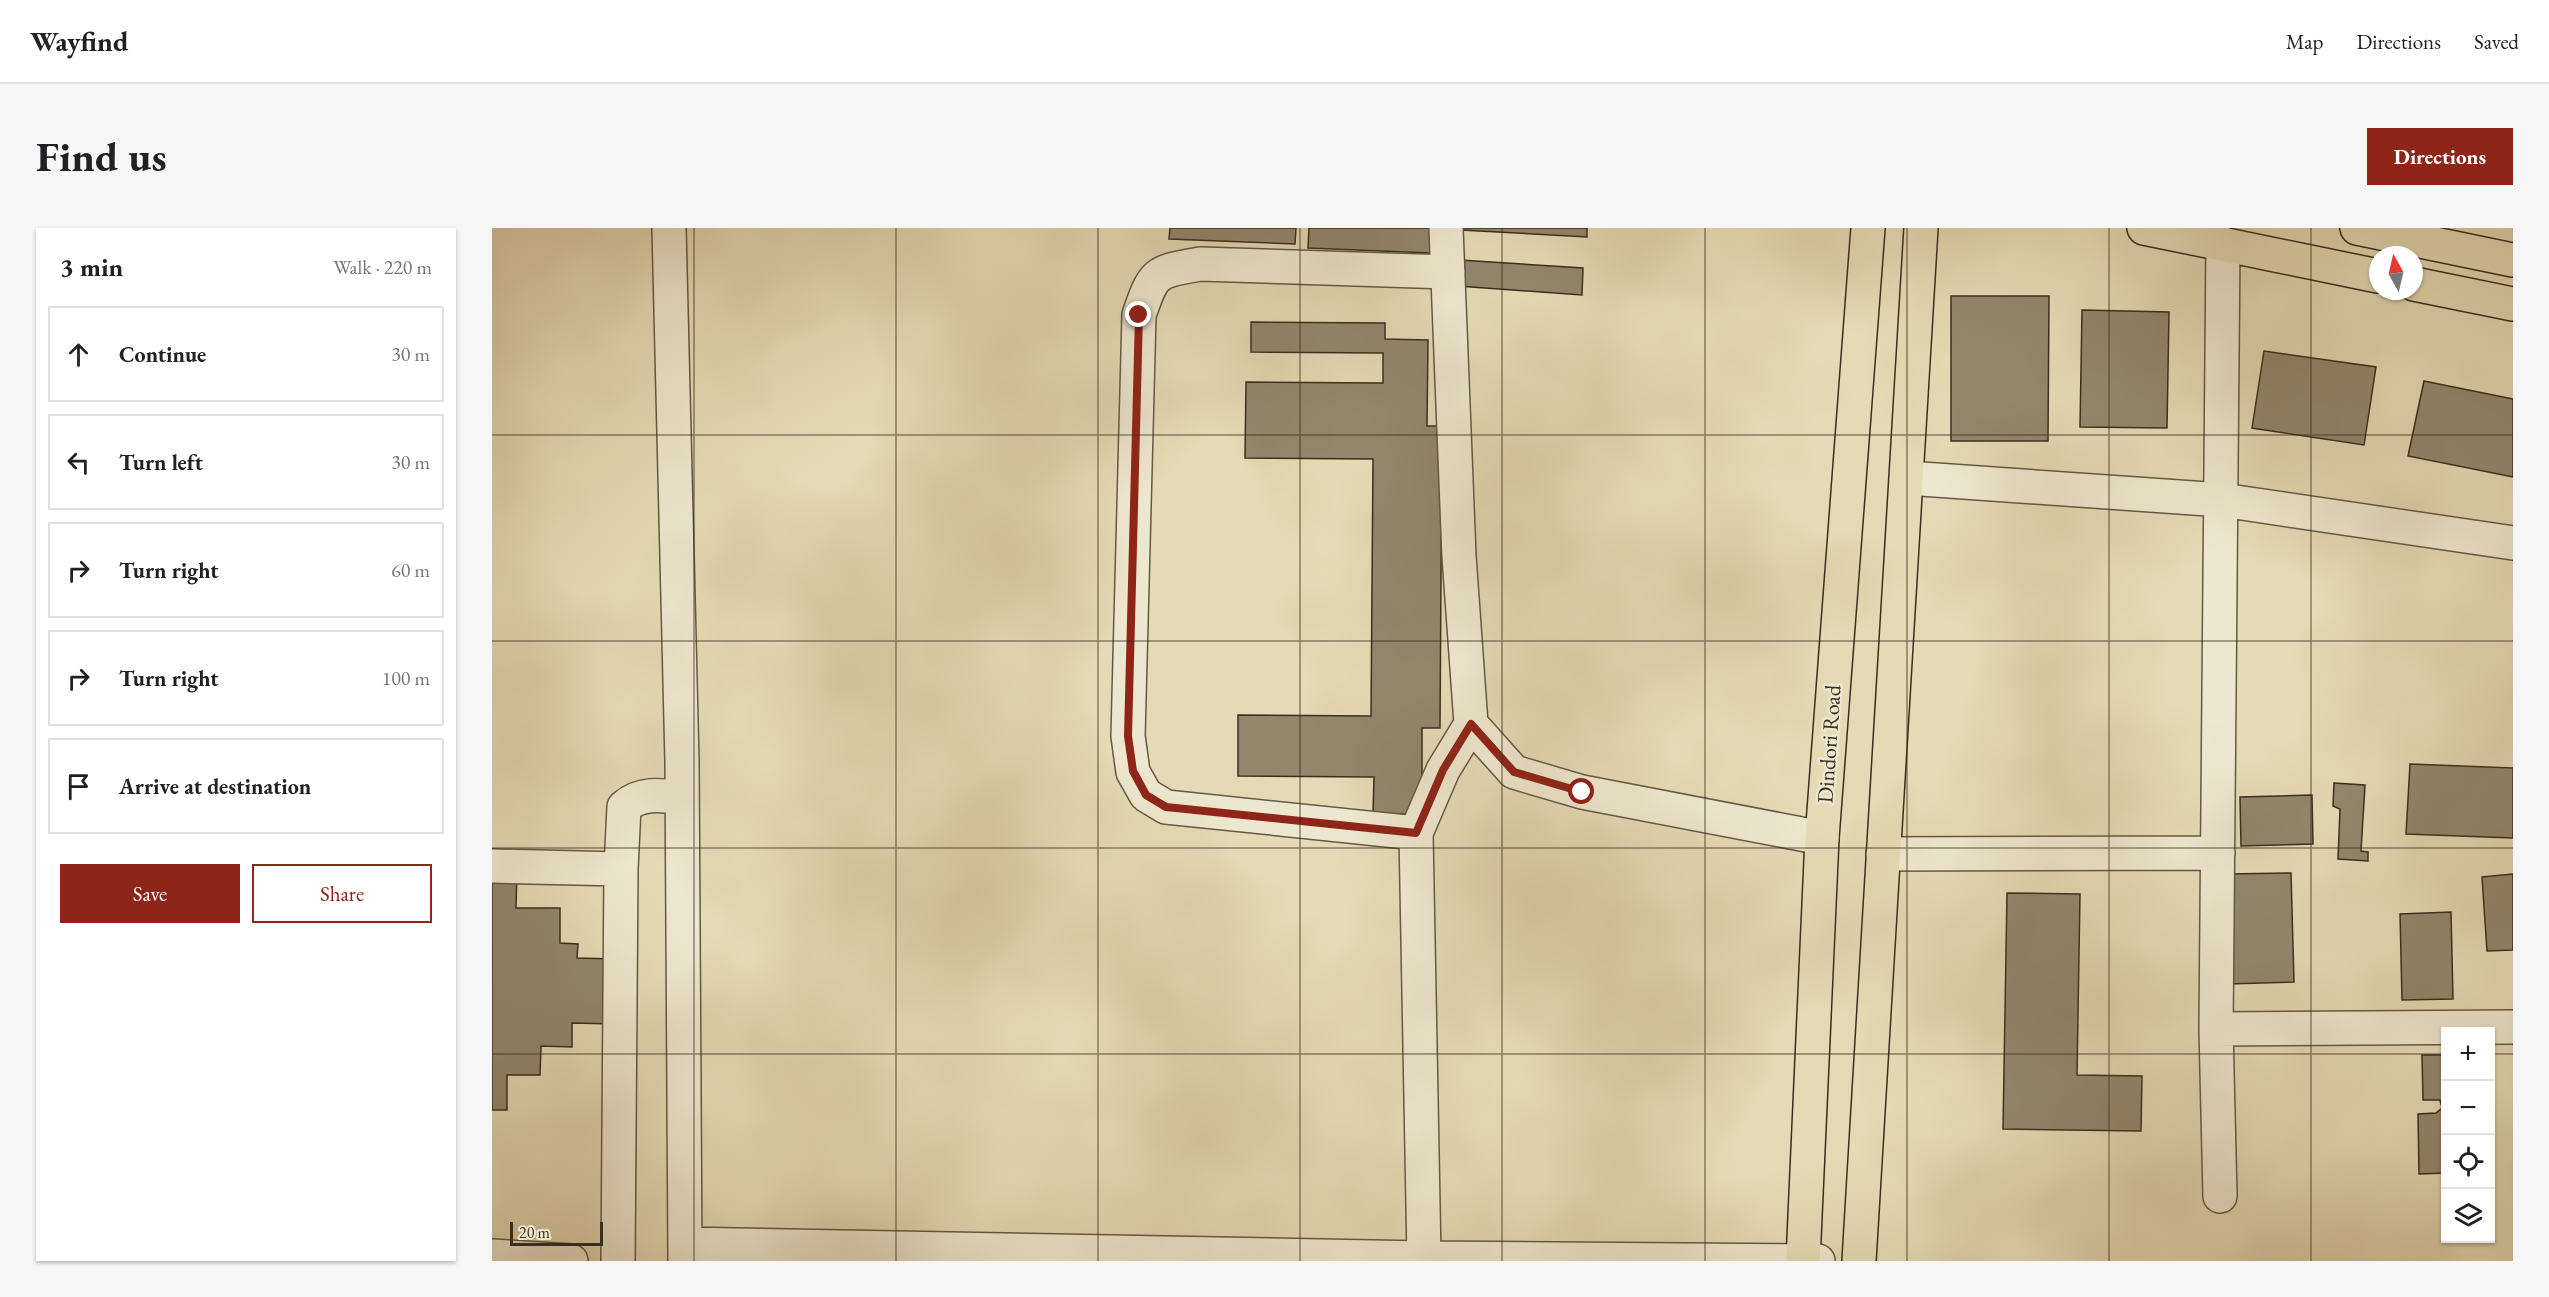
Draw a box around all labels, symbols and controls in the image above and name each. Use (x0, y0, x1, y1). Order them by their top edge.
text: Wayfind (30, 23, 128, 59)
text: Map (2286, 28, 2323, 55)
text: Directions (2356, 28, 2441, 55)
text: Saved (2474, 28, 2519, 55)
button: Directions (2367, 128, 2513, 185)
text: Find us (36, 129, 167, 184)
north arrow (2369, 246, 2423, 300)
text: 3 min (60, 250, 123, 284)
text: Walk · 220 m (333, 254, 432, 280)
route end (1125, 301, 1151, 327)
icon: ahead (62, 338, 95, 371)
text: Continue (119, 340, 206, 369)
text: 30 m (391, 341, 430, 367)
icon: left (62, 446, 95, 479)
text: Turn left (119, 448, 203, 477)
text: 30 m (391, 449, 430, 475)
icon: right (62, 554, 95, 587)
text: Turn right (119, 556, 218, 585)
text: 60 m (391, 557, 430, 583)
icon: right (62, 662, 95, 695)
text: Turn right (119, 664, 218, 693)
text: 100 m (382, 665, 430, 691)
street label: Dindori Road (1810, 683, 1848, 804)
icon: arrive (62, 770, 95, 803)
text: Arrive at destination (119, 772, 311, 801)
route start (1568, 778, 1594, 804)
button: Save (60, 864, 240, 923)
button: Share (252, 864, 432, 923)
map controls (2441, 1027, 2495, 1243)
button: + (2441, 1027, 2495, 1081)
button: − (2441, 1081, 2495, 1135)
button: locate (2441, 1135, 2495, 1189)
button: layers (2441, 1189, 2495, 1243)
scale bar (510, 1219, 603, 1246)
text: 20 m (519, 1222, 550, 1243)

